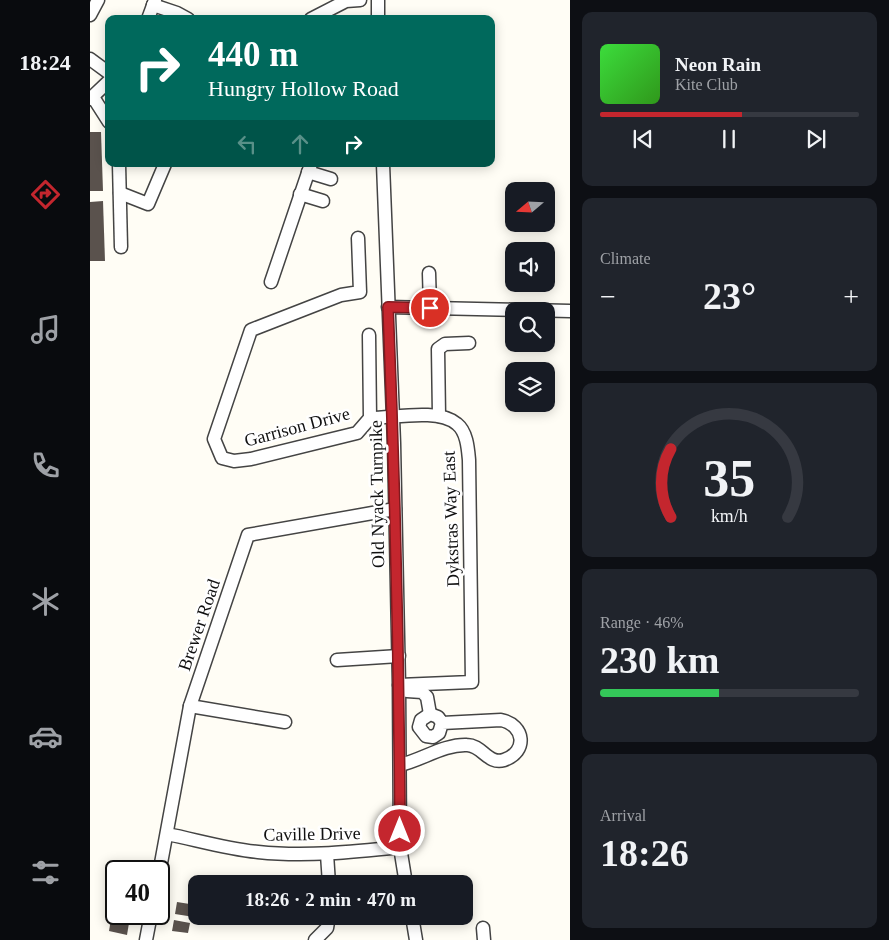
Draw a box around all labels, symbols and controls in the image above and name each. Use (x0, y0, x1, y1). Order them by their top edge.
icon: right (125, 35, 190, 100)
text: 440 m (208, 35, 298, 74)
text: 18:24 (19, 50, 71, 75)
text: Neon Rain (675, 54, 761, 75)
text: Hungry Hollow Road (208, 76, 399, 101)
text: Kite Club (675, 76, 738, 93)
icon: previous (629, 125, 657, 153)
icon: pause (715, 125, 743, 153)
icon: next (802, 125, 830, 153)
icon: left (233, 130, 261, 158)
icon: ahead (286, 130, 314, 158)
icon: right (339, 130, 367, 158)
icon: directions (28, 177, 63, 212)
north arrow (505, 182, 555, 232)
map controls (505, 182, 555, 412)
button: sound (505, 242, 555, 292)
text: Climate (600, 250, 651, 267)
text: 23° (703, 275, 756, 317)
text: − (600, 281, 616, 312)
text: + (843, 281, 859, 312)
pin (409, 287, 451, 329)
icon: arrive (416, 294, 444, 322)
button: search (505, 302, 555, 352)
icon: music (28, 312, 63, 347)
button: layers (505, 362, 555, 412)
street label: Garrison Drive (242, 403, 352, 451)
street label: Old Nyack Turnpike (366, 420, 388, 568)
icon: phone (28, 448, 63, 483)
text: 35 (704, 450, 756, 507)
street label: Dykstras Way East (439, 451, 463, 587)
text: km/h (711, 506, 748, 526)
street label: Brewer Road (174, 577, 224, 673)
icon: climate (28, 584, 63, 619)
text: Range · 46% (600, 614, 684, 631)
text: 230 km (600, 639, 719, 681)
icon: car (28, 719, 63, 754)
position arrow (373, 804, 425, 856)
text: Arrival (600, 807, 646, 824)
street label: Caville Drive (263, 823, 361, 845)
text: 18:26 (600, 832, 689, 874)
icon: filters (28, 855, 63, 890)
speed limit sign: 40 (105, 860, 170, 925)
text: 18:26 · 2 min · 470 m (245, 889, 416, 910)

